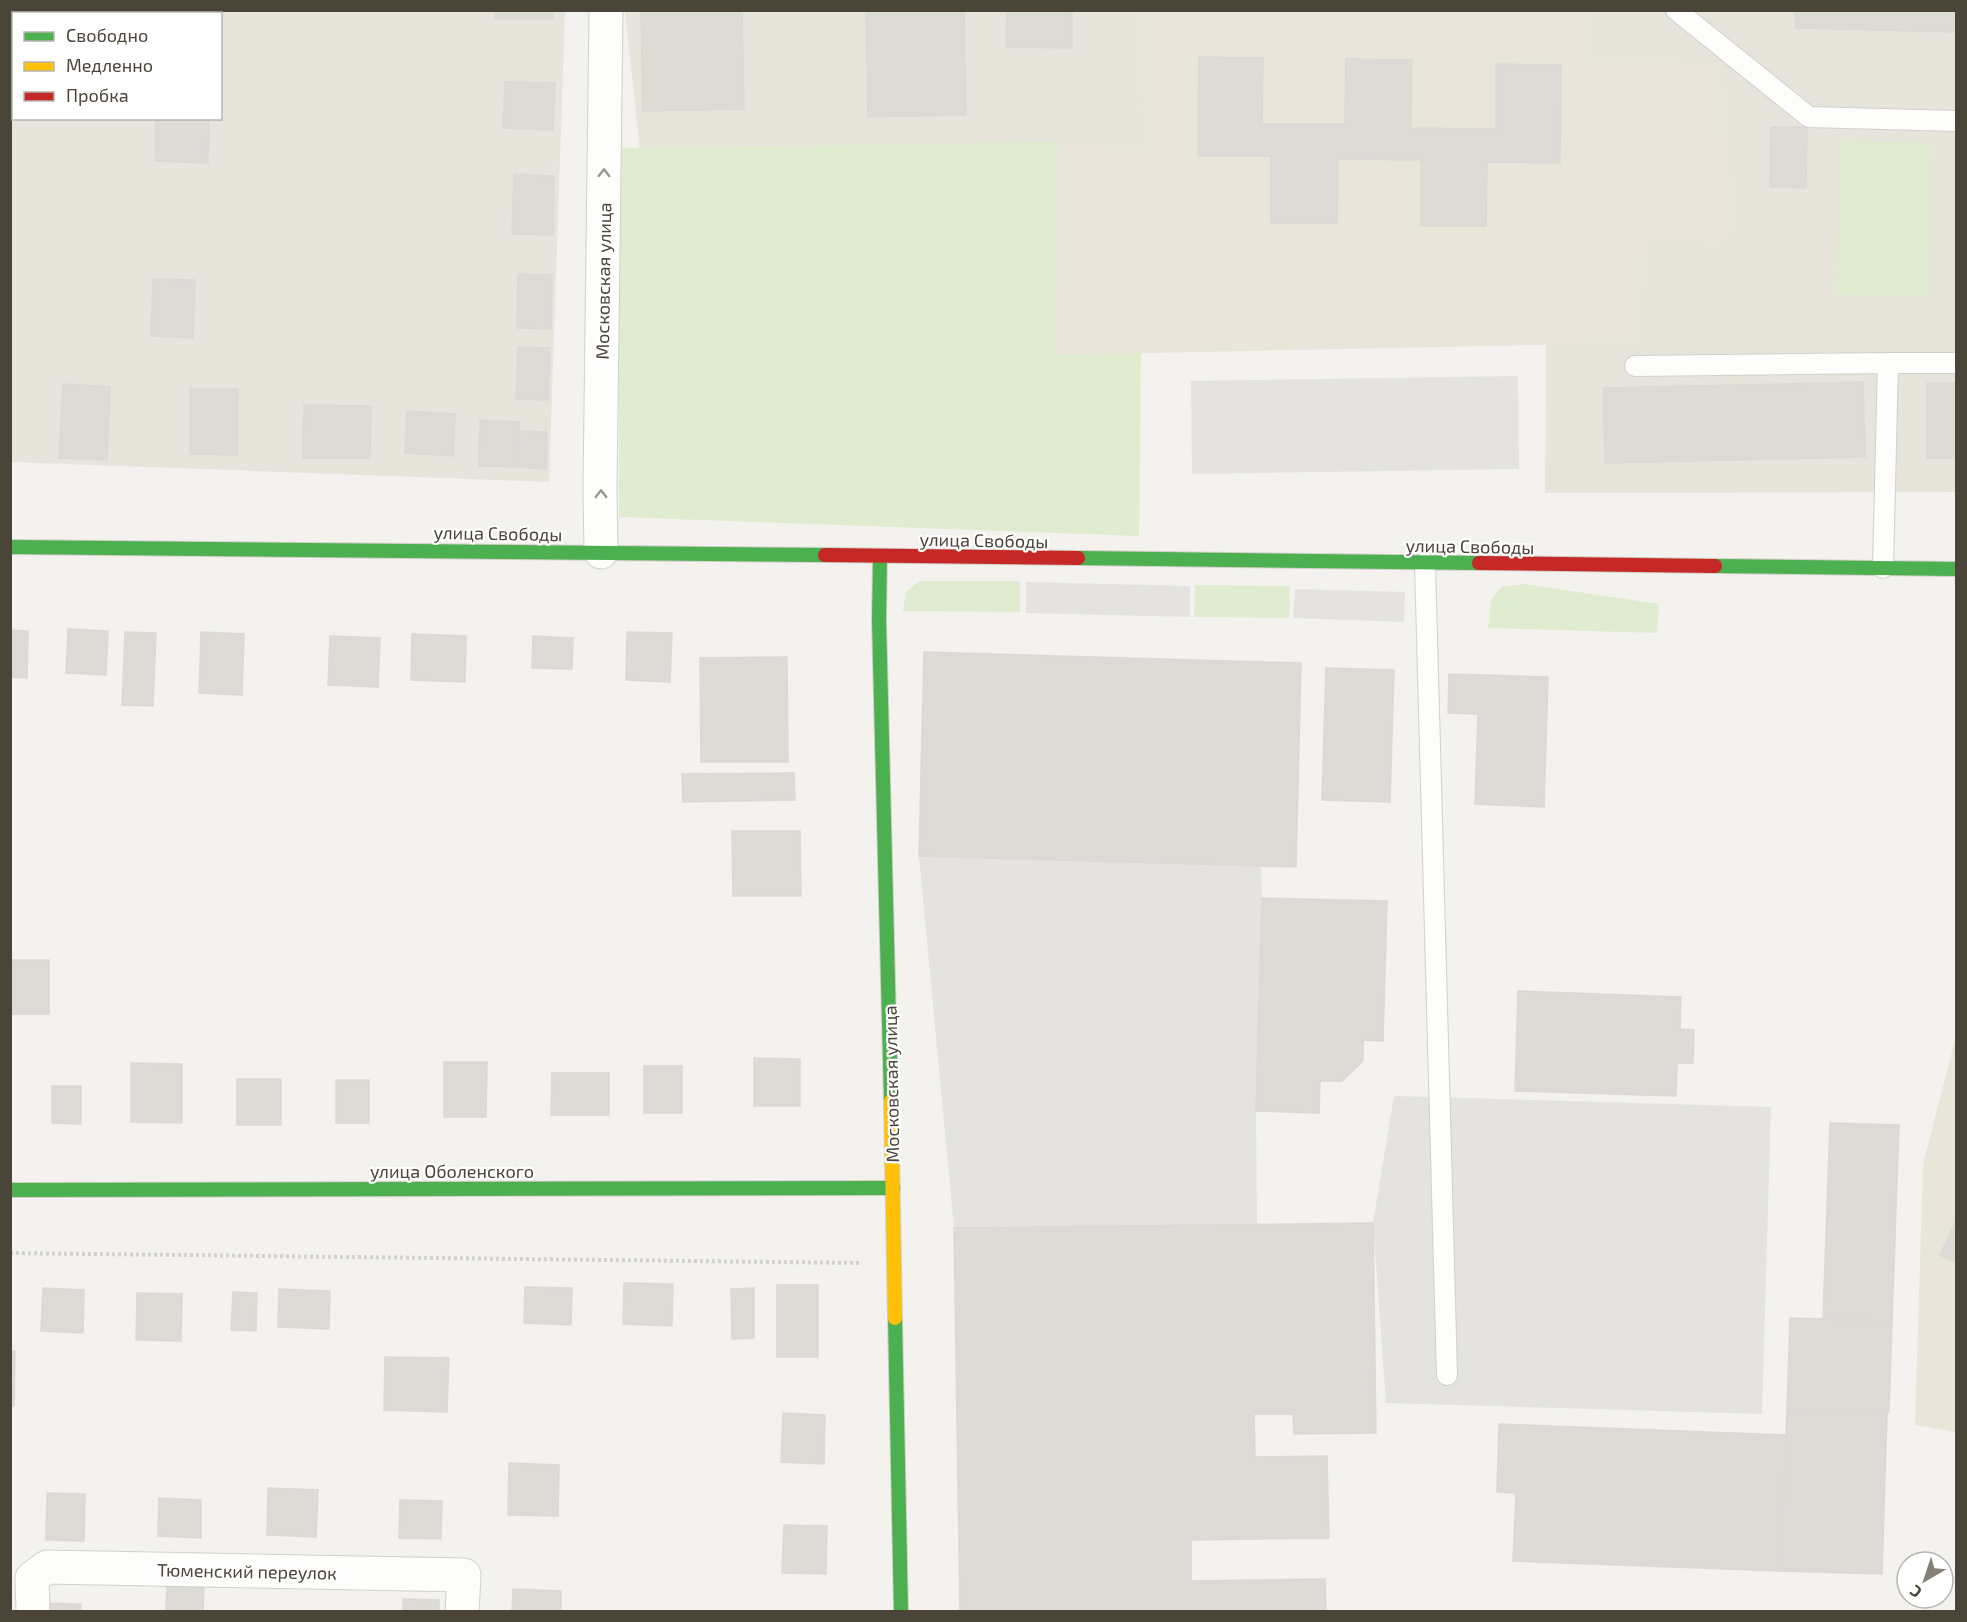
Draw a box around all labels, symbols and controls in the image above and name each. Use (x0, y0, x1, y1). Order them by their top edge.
legend (12, 12, 222, 120)
text: Свободно (66, 24, 148, 46)
text: Медленно (66, 54, 153, 76)
text: Пробка (66, 84, 129, 106)
one-way arrow (598, 168, 610, 177)
street label: Московская улица (591, 202, 615, 360)
one-way arrow (594, 489, 607, 498)
street label: улица Свободы (433, 521, 563, 545)
street label: улица Свободы (919, 528, 1049, 552)
street label: улица Свободы (1405, 534, 1535, 558)
street label: Московская улица (879, 1005, 903, 1163)
street label: улица Оболенского (370, 1160, 534, 1182)
north arrow (1895, 1550, 1955, 1610)
street label: Тюменский переулок (157, 1558, 337, 1584)
text: С (1906, 1582, 1925, 1602)

